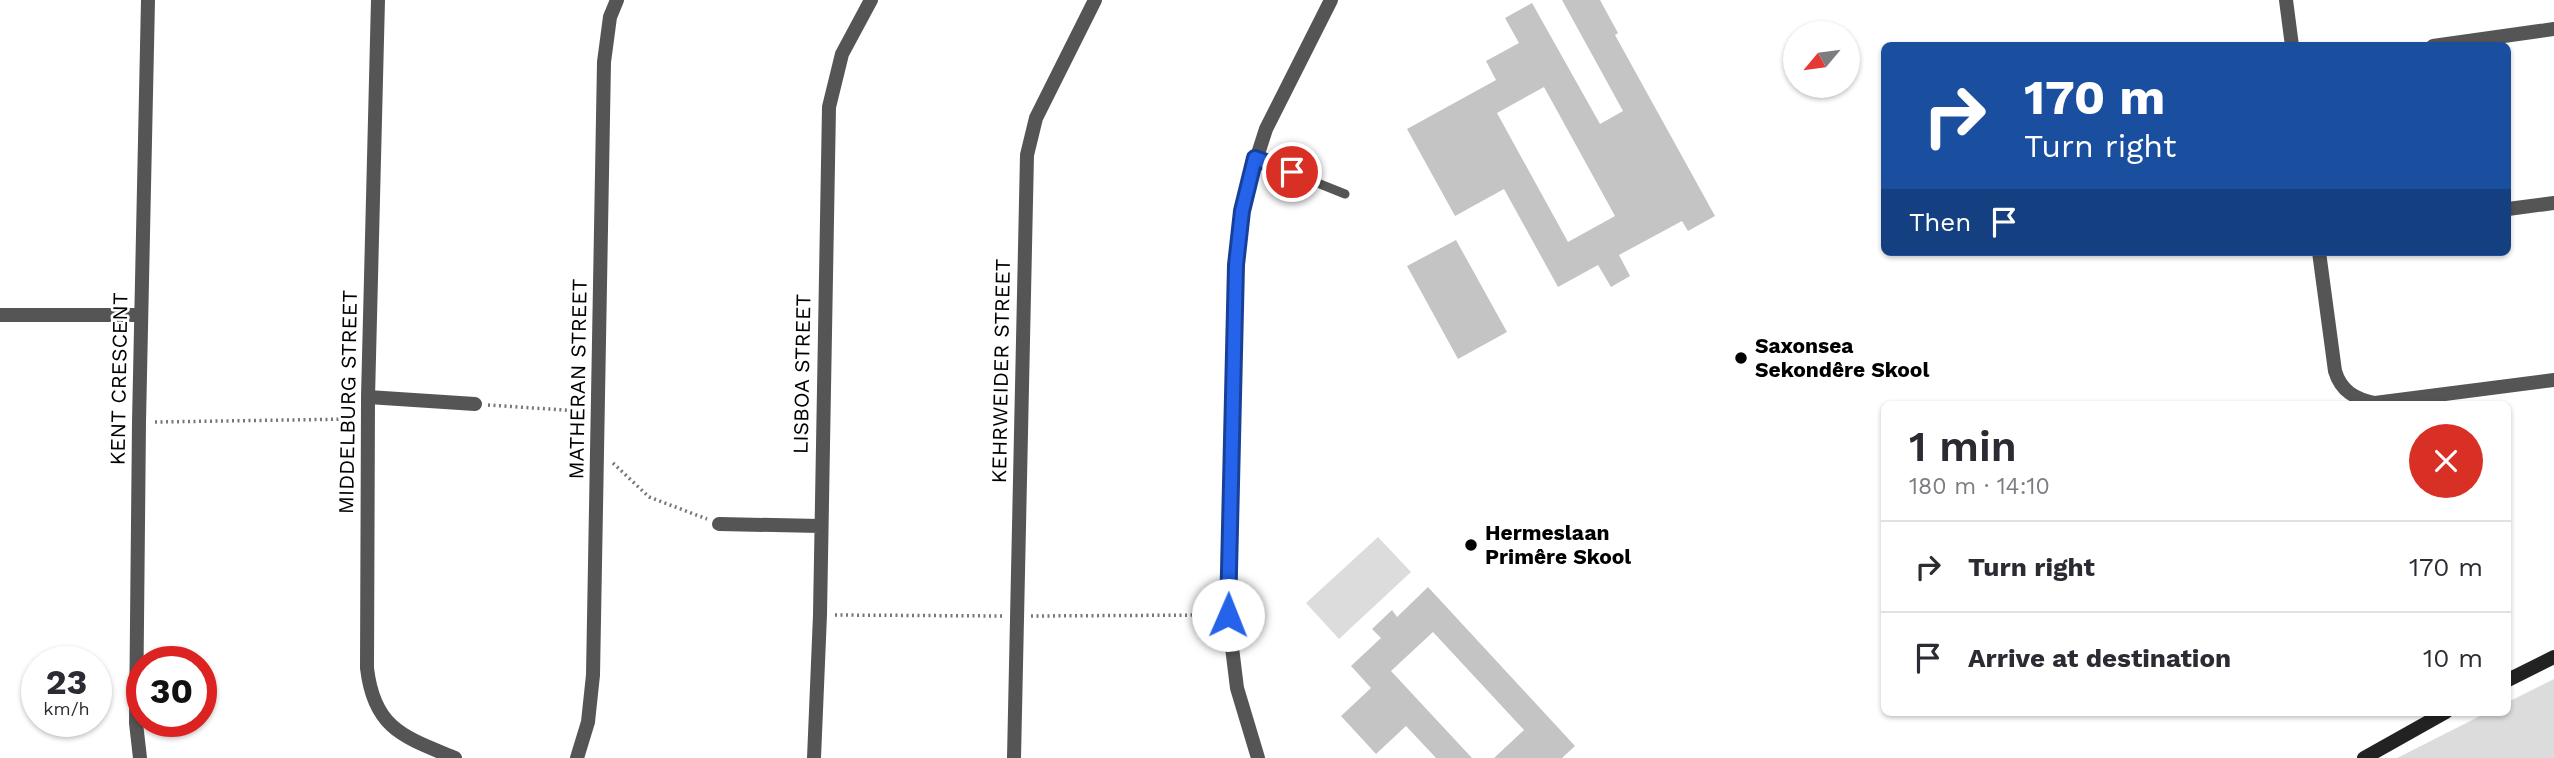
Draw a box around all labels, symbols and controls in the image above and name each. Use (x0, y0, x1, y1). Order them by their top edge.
north arrow (1783, 21, 1860, 98)
map controls (1783, 21, 1860, 98)
text: 170 m (2024, 68, 2165, 126)
icon: right (1909, 70, 2000, 161)
text: Turn right (2024, 127, 2176, 165)
pin (1262, 142, 1322, 202)
icon: arrive (1273, 153, 1311, 191)
icon: arrive (1985, 203, 2023, 241)
text: Then (1909, 207, 1971, 237)
street label: KEHRWEIDER STREET (986, 258, 1015, 484)
street label: MATHERAN STREET (563, 278, 592, 480)
street label: MIDDELBURG STREET (333, 289, 362, 514)
street label: KENT CRESCENT (104, 292, 133, 466)
street label: LISBOA STREET (788, 293, 815, 454)
place label: Saxonsea Sekondêre Skool (1755, 333, 1929, 382)
marker: Saxonsea Sekondêre Skool (1733, 350, 1749, 366)
text: 1 min (1909, 422, 2017, 471)
button: close (2409, 424, 2483, 498)
text: 180 m · 14:10 (1909, 473, 2050, 500)
place label: Hermeslaan Primêre Skool (1485, 520, 1631, 569)
marker: Hermeslaan Primêre Skool (1463, 537, 1479, 553)
icon: right (1909, 548, 1947, 586)
text: Turn right (1968, 552, 2095, 582)
text: 170 m (2409, 552, 2483, 582)
position arrow (1191, 578, 1265, 652)
icon: arrive (1909, 639, 1947, 677)
text: Arrive at destination (1968, 643, 2231, 673)
text: 10 m (2423, 643, 2483, 673)
speed limit sign: 30 (126, 646, 217, 737)
text: 23 (46, 661, 87, 703)
text: km/h (43, 698, 90, 719)

